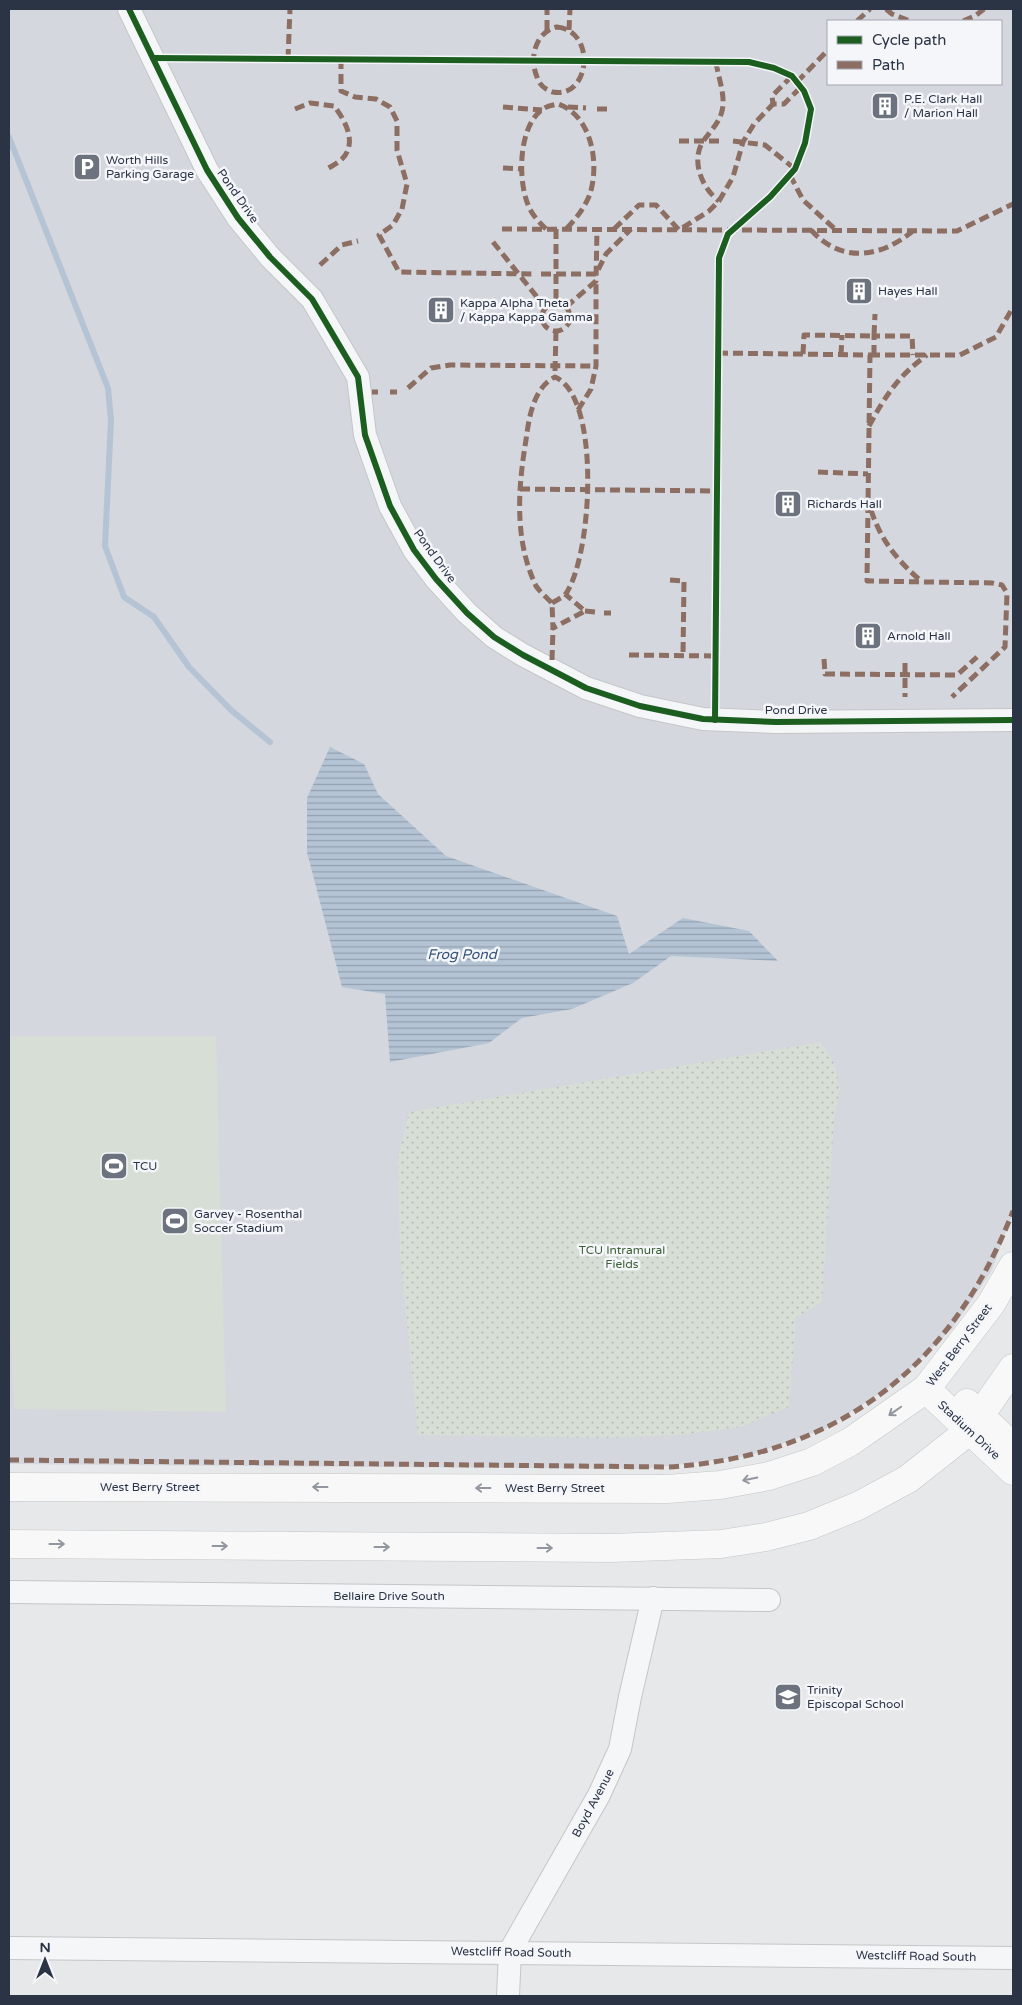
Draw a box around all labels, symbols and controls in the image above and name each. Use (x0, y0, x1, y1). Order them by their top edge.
legend (827, 20, 1002, 85)
text: Cycle path (872, 31, 946, 49)
text: Path (872, 56, 905, 74)
building icon: P.E. Clark Hall / Marion Hall (870, 91, 900, 121)
place label: P.E. Clark Hall / Marion Hall (904, 92, 982, 120)
parking icon: Worth Hills Parking Garage (72, 152, 102, 182)
place label: Worth Hills Parking Garage (106, 153, 194, 181)
street label: Pond Drive (214, 166, 262, 226)
building icon: Hayes Hall (844, 276, 874, 306)
place label: Hayes Hall (878, 284, 938, 298)
building icon: Kappa Alpha Theta / Kappa Kappa Gamma (426, 295, 456, 325)
place label: Kappa Alpha Theta / Kappa Kappa Gamma (460, 296, 593, 324)
building icon: Richards Hall (773, 489, 803, 519)
place label: Richards Hall (807, 497, 882, 511)
street label: Pond Drive (411, 527, 459, 586)
building icon: Arnold Hall (853, 621, 883, 651)
place label: Arnold Hall (887, 629, 951, 643)
street label: Pond Drive (765, 703, 828, 717)
water label: Frog Pond (427, 946, 499, 963)
sports icon: TCU (99, 1151, 129, 1181)
place label: TCU (133, 1159, 157, 1173)
sports icon: Garvey - Rosenthal Soccer Stadium (160, 1206, 190, 1236)
place label: Garvey - Rosenthal Soccer Stadium (194, 1207, 302, 1235)
park label: TCU Intramural Fields (579, 1243, 665, 1271)
street label: West Berry Street (923, 1301, 995, 1389)
street label: Stadium Drive (935, 1398, 1003, 1463)
one-way arrow (888, 1406, 902, 1416)
one-way arrow (742, 1475, 758, 1485)
street label: West Berry Street (100, 1480, 200, 1494)
street label: West Berry Street (505, 1481, 605, 1495)
one-way arrow (313, 1482, 329, 1492)
one-way arrow (475, 1483, 492, 1493)
one-way arrow (49, 1539, 65, 1549)
one-way arrow (212, 1541, 228, 1550)
one-way arrow (374, 1542, 390, 1552)
one-way arrow (536, 1543, 553, 1553)
street label: Bellaire Drive South (333, 1589, 445, 1603)
school or university icon: Trinity Episcopal School (773, 1682, 803, 1712)
place label: Trinity Episcopal School (807, 1683, 904, 1711)
street label: Boyd Avenue (569, 1766, 617, 1840)
north arrow (20, 1935, 70, 1985)
text: N (39, 1939, 51, 1956)
street label: Westcliff Road South (451, 1944, 571, 1960)
street label: Westcliff Road South (856, 1948, 976, 1964)

